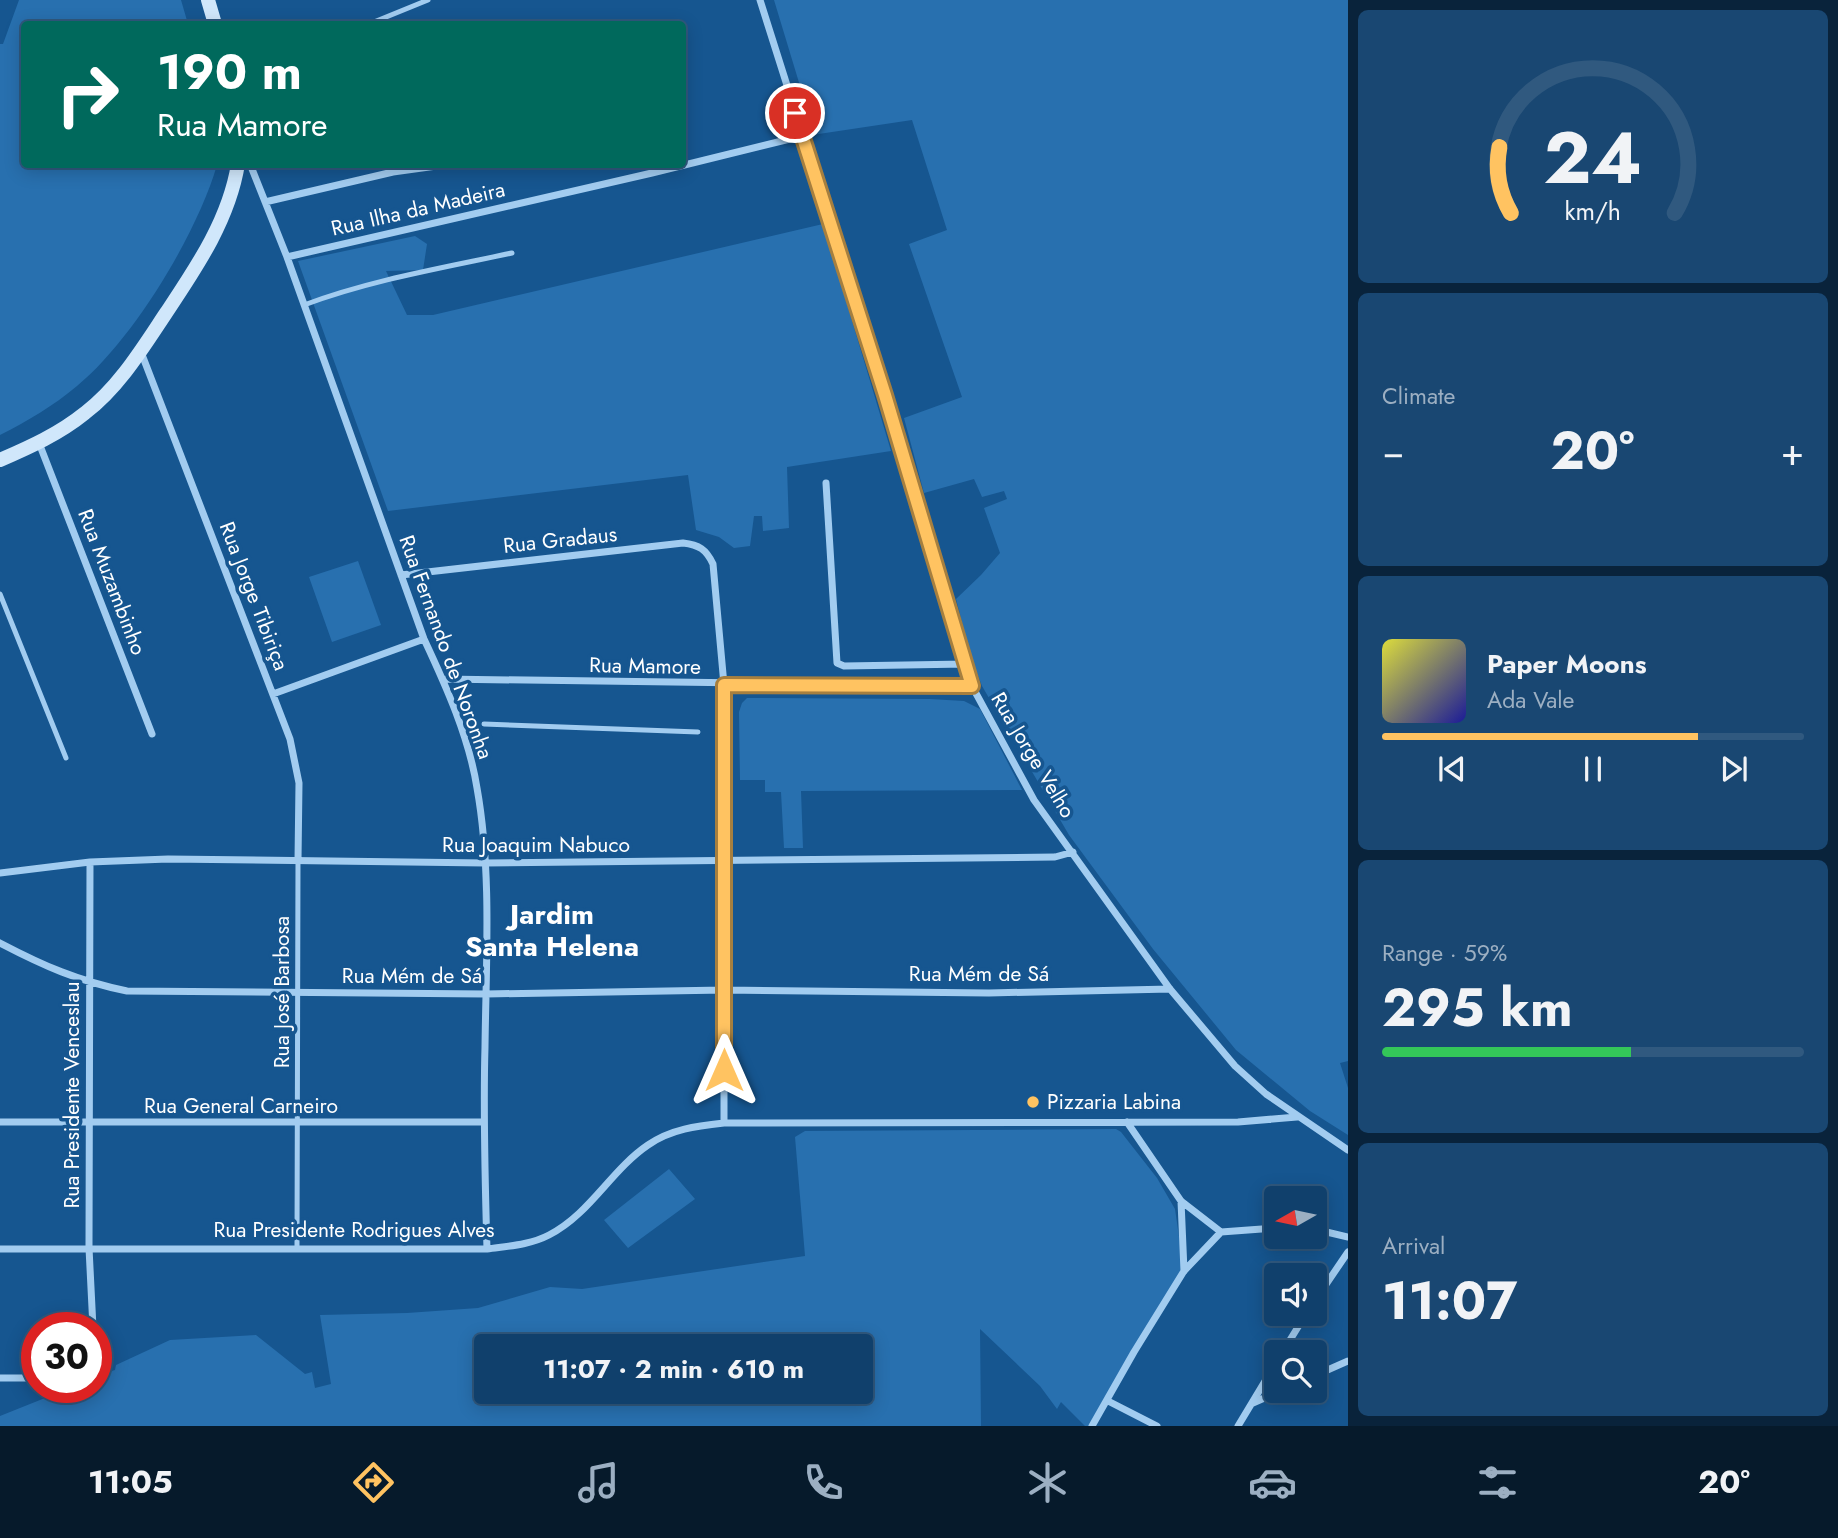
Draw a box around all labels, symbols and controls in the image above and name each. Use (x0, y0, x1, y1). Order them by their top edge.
text: 190 m (157, 37, 302, 107)
icon: right (42, 49, 133, 140)
pin (765, 83, 825, 143)
icon: arrive (776, 94, 814, 132)
text: Rua Mamore (157, 102, 327, 148)
text: 24 (1544, 105, 1642, 210)
street label: Rua Ilha da Madeira (328, 174, 508, 244)
text: km/h (1565, 192, 1621, 228)
text: Climate (1382, 379, 1455, 413)
text: 20° (1551, 413, 1635, 489)
text: − (1382, 424, 1404, 479)
text: + (1781, 424, 1804, 479)
street label: Rua Muzambinho (70, 505, 154, 659)
street label: Rua Jorge Tibiriça (212, 517, 296, 675)
street label: Rua Gradaus (502, 519, 618, 561)
street label: Rua Fernando de Noronha (391, 531, 501, 763)
text: Paper Moons (1487, 645, 1647, 683)
street label: Rua Mamore (589, 650, 701, 682)
text: Ada Vale (1487, 683, 1574, 717)
street label: Rua Jorge Velho (984, 686, 1082, 824)
icon: previous (1433, 750, 1471, 788)
icon: pause (1574, 750, 1612, 788)
icon: next (1715, 750, 1753, 788)
street label: Rua Joaquim Nabuco (442, 830, 630, 860)
district label: Jardim Santa Helena (465, 894, 639, 967)
street label: Rua José Barbosa (267, 916, 297, 1068)
text: Range · 59% (1382, 936, 1507, 970)
street label: Rua Mém de Sá (909, 959, 1049, 989)
street label: Rua Mém de Sá (342, 961, 482, 991)
text: 295 km (1382, 970, 1573, 1046)
street label: Rua Presidente Venceslau (57, 981, 87, 1209)
position arrow (687, 1033, 761, 1107)
place label: Pizzaria Labina (1047, 1087, 1181, 1117)
street label: Rua General Carneiro (144, 1091, 338, 1121)
marker: Pizzaria Labina (1025, 1094, 1041, 1110)
north arrow (1264, 1186, 1326, 1250)
map controls (1264, 1186, 1327, 1403)
street label: Rua Presidente Rodrigues Alves (213, 1215, 495, 1245)
text: Arrival (1382, 1229, 1445, 1263)
button: sound (1264, 1263, 1327, 1326)
text: 11:07 (1382, 1263, 1517, 1339)
speed limit sign: 30 (21, 1312, 112, 1403)
button: search (1264, 1340, 1327, 1403)
text: 11:07 · 2 min · 610 m (543, 1350, 804, 1388)
icon: directions (349, 1458, 398, 1507)
icon: music (574, 1458, 623, 1507)
icon: phone (799, 1458, 848, 1507)
icon: climate (1023, 1458, 1072, 1507)
icon: car (1248, 1458, 1297, 1507)
icon: filters (1473, 1458, 1522, 1507)
text: 11:05 (88, 1459, 173, 1505)
text: 20° (1698, 1459, 1750, 1505)

